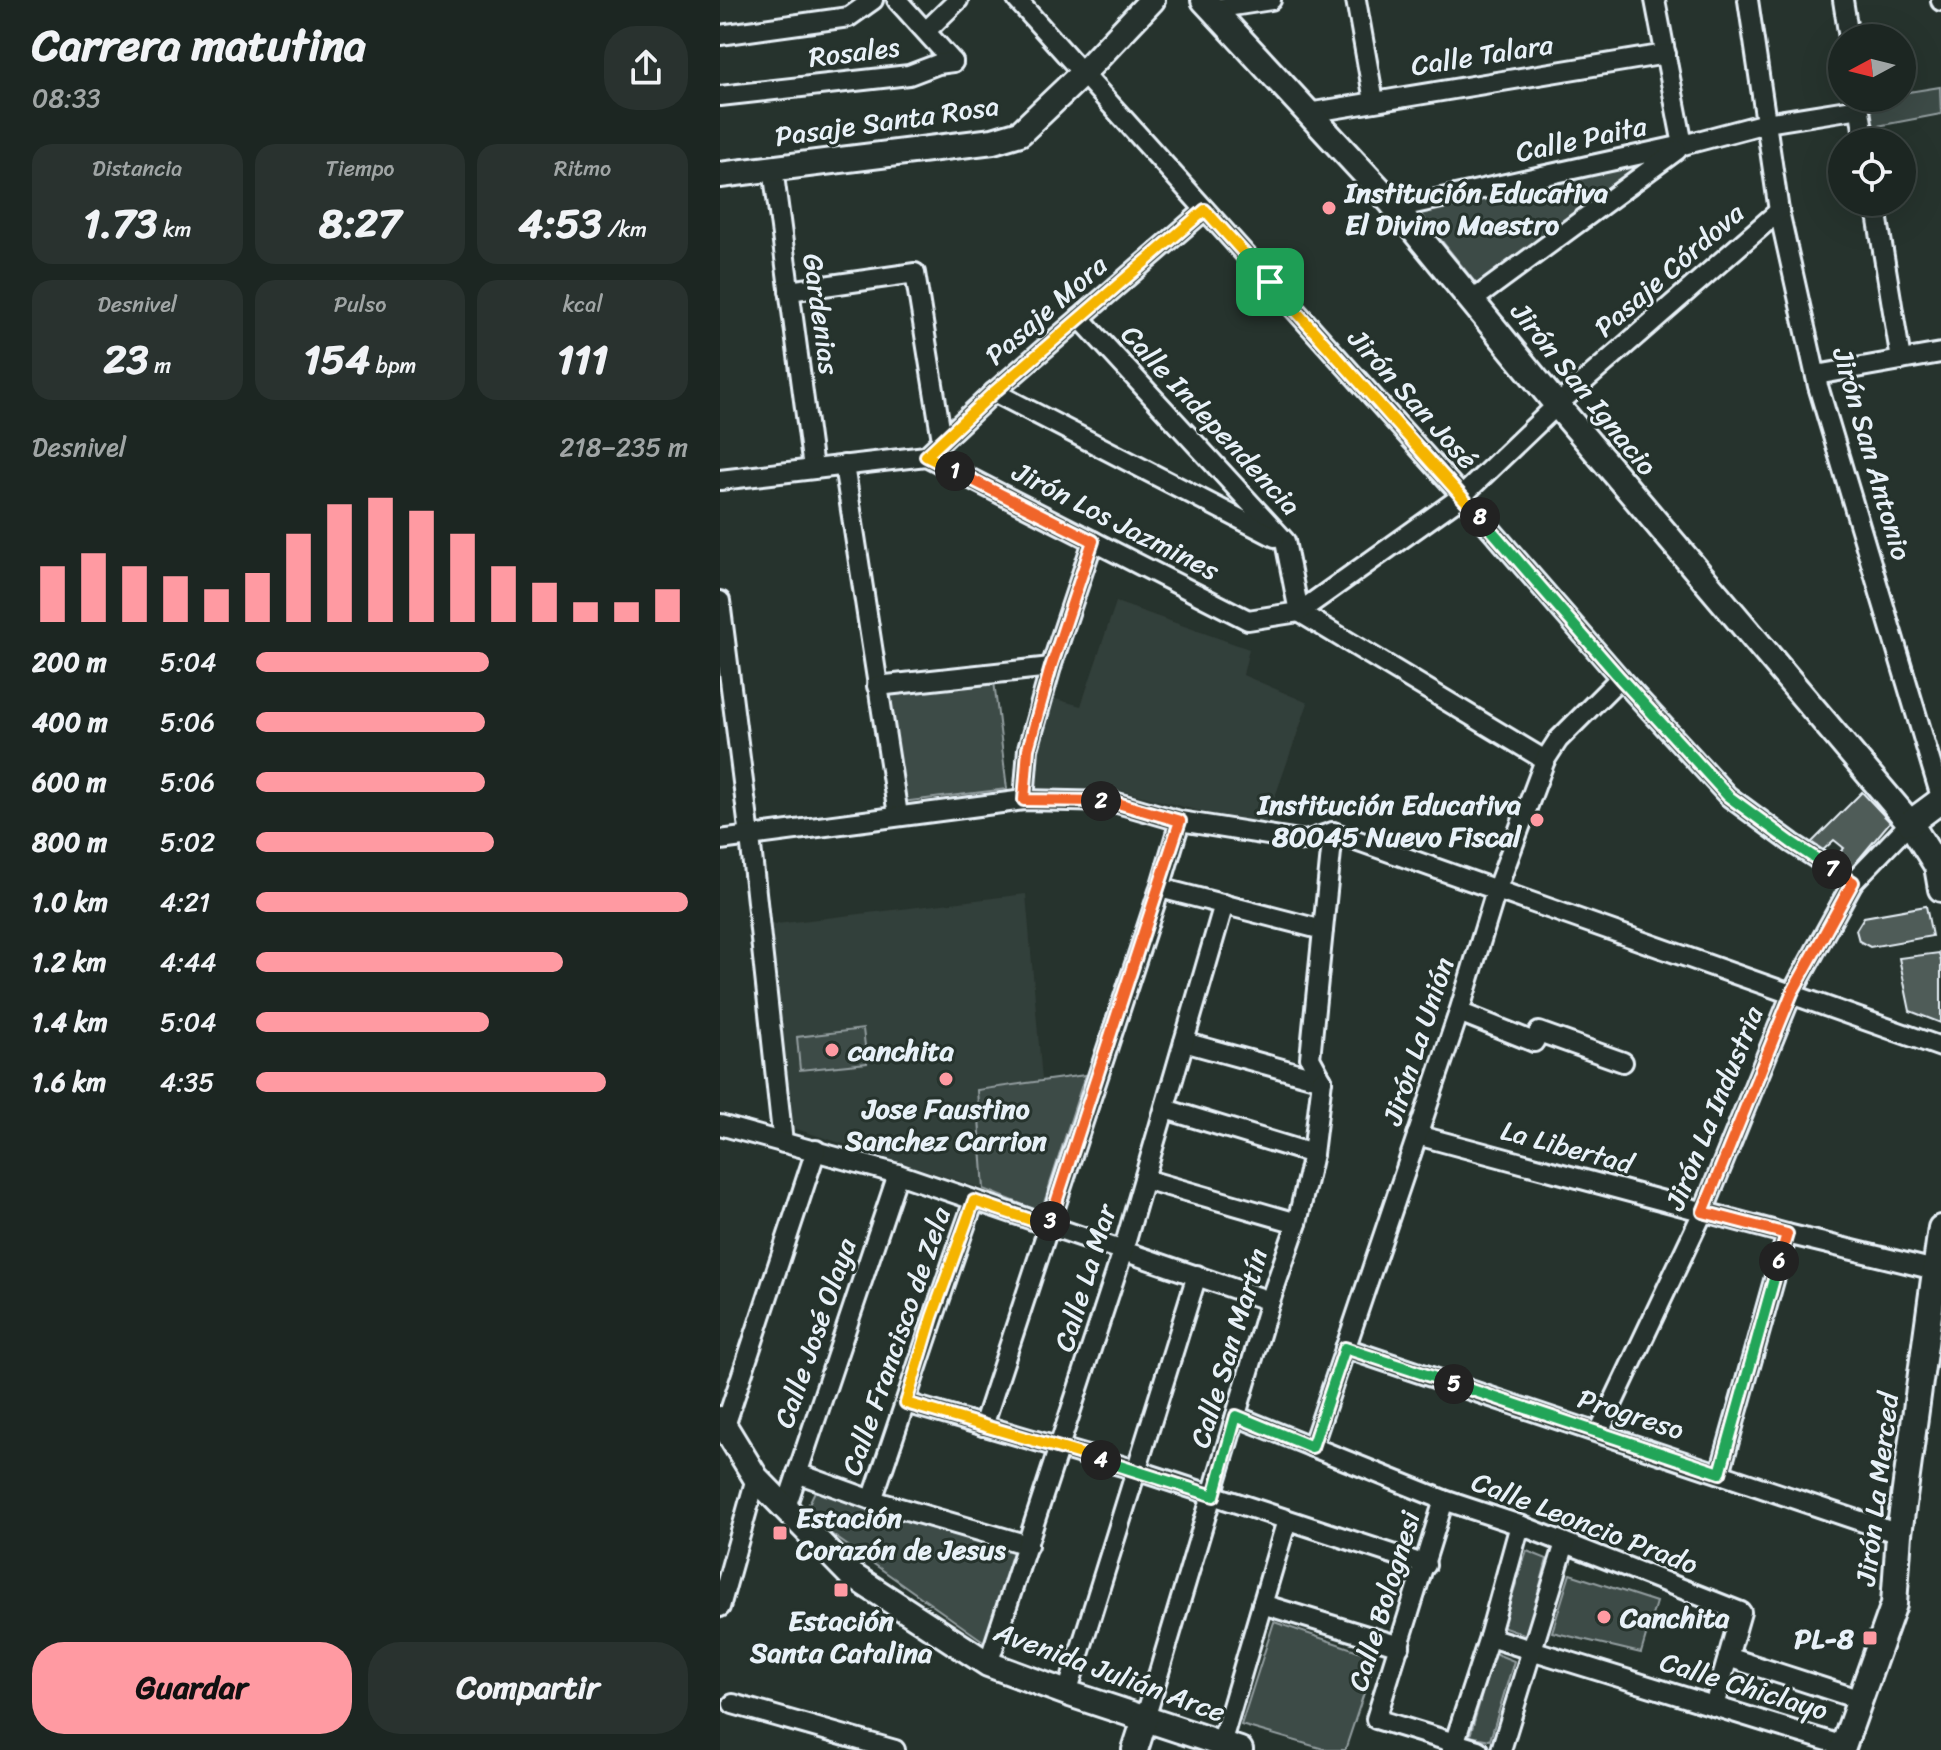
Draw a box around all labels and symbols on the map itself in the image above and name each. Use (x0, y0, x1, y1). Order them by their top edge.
street label: Calle Talara (1407, 19, 1557, 90)
street label: Rosales (806, 22, 903, 82)
north arrow (1828, 24, 1916, 112)
street label: Pasaje Santa Rosa (772, 81, 1002, 161)
street label: Calle Paita (1511, 101, 1652, 177)
place label: Institución Educativa El Divino Maestro (1343, 168, 1608, 249)
street label: Pasaje Córdova (1582, 190, 1756, 350)
marker: Institución Educativa El Divino Maestro (1320, 199, 1338, 217)
street label: Pasaje Mora (973, 242, 1120, 378)
pin (1236, 248, 1304, 316)
street label: Gardenias (788, 250, 854, 378)
street label: Jirón San Ignacio (1497, 290, 1670, 487)
street label: Calle Independencia (1108, 313, 1314, 527)
street label: Jirón San José (1335, 316, 1491, 481)
street label: Jirón San Antonio (1818, 341, 1926, 566)
street label: Jirón Los Jazmines (1003, 447, 1228, 594)
pin: 1 (935, 451, 975, 491)
pin: 8 (1460, 497, 1500, 537)
place label: Institución Educativa 80045 Nuevo Fiscal (1256, 780, 1522, 861)
pin: 2 (1081, 781, 1121, 821)
marker: Institución Educativa 80045 Nuevo Fiscal (1528, 811, 1546, 829)
pin: 7 (1812, 849, 1852, 889)
street label: Jirón La Unión (1368, 951, 1468, 1132)
street label: Jirón La Industria (1650, 997, 1778, 1219)
place label: canchita (847, 1026, 955, 1075)
marker: canchita (823, 1041, 841, 1059)
marker: Jose Faustino Sanchez Carrion (937, 1070, 955, 1088)
place label: Jose Faustino Sanchez Carrion (844, 1084, 1048, 1165)
street label: La Libertad (1495, 1106, 1641, 1189)
street label: Calle La Mar (1039, 1197, 1131, 1358)
street label: Calle Francisco de Zela (827, 1199, 965, 1482)
pin: 3 (1030, 1201, 1070, 1241)
street label: Calle José Olaya (760, 1230, 871, 1435)
pin: 6 (1759, 1241, 1799, 1281)
street label: Calle San Martín (1175, 1242, 1283, 1454)
pin: 5 (1434, 1364, 1474, 1404)
street label: Progreso (1571, 1374, 1691, 1454)
street label: Jirón La Merced (1841, 1388, 1913, 1589)
pin: 4 (1081, 1440, 1121, 1480)
street label: Calle Leoncio Prado (1464, 1457, 1706, 1589)
place label: Estación Corazón de Jesus (795, 1493, 1006, 1574)
street label: Calle Bolognesi (1333, 1504, 1435, 1697)
marker: Estación Corazón de Jesus (771, 1524, 789, 1542)
marker: Estación Santa Catalina (832, 1581, 850, 1599)
place label: Canchita (1619, 1593, 1730, 1642)
place label: Estación Santa Catalina (749, 1596, 933, 1677)
street label: Avenida Julián Arce (986, 1607, 1233, 1737)
marker: Canchita (1595, 1608, 1613, 1626)
place label: PL-8 (1794, 1614, 1854, 1663)
marker: PL-8 (1861, 1629, 1879, 1647)
street label: Calle Chiclayo (1654, 1637, 1834, 1735)

